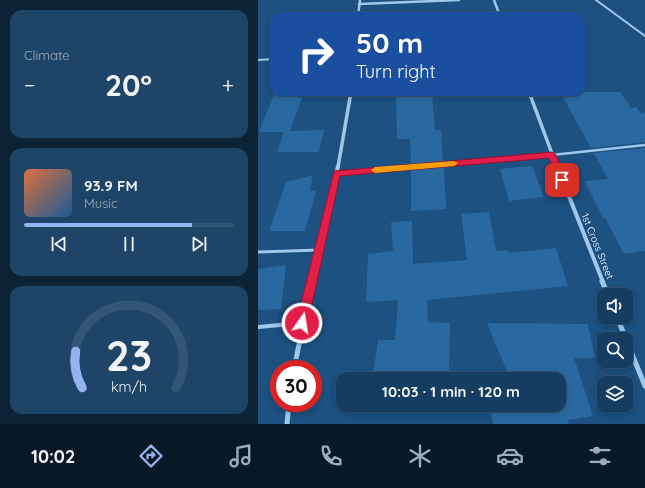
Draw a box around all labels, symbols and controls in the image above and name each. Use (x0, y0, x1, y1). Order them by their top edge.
text: 50 m (356, 25, 423, 60)
icon: right (290, 28, 342, 80)
text: Climate (24, 47, 70, 63)
text: Turn right (356, 60, 436, 83)
text: 20° (105, 66, 152, 104)
text: − (24, 71, 35, 99)
text: + (222, 71, 234, 99)
pin (545, 163, 579, 197)
icon: arrive (551, 169, 573, 191)
text: 93.9 FM (84, 176, 138, 195)
text: Music (84, 195, 118, 211)
street label: 1st Cross Street (578, 211, 617, 282)
icon: previous (48, 233, 70, 255)
icon: pause (118, 233, 140, 255)
icon: next (188, 233, 210, 255)
map controls (597, 288, 633, 412)
button: sound (597, 288, 633, 324)
position arrow (281, 302, 323, 344)
text: 23 (106, 329, 152, 381)
button: search (597, 332, 633, 368)
speed limit sign: 30 (270, 360, 322, 412)
button: layers (597, 376, 633, 412)
text: km/h (111, 378, 147, 396)
text: 10:03 · 1 min · 120 m (382, 382, 520, 401)
icon: directions (137, 442, 165, 470)
icon: music (227, 442, 255, 470)
icon: phone (317, 442, 345, 470)
icon: climate (406, 442, 434, 470)
icon: car (496, 442, 524, 470)
icon: filters (586, 442, 614, 470)
text: 10:02 (31, 445, 75, 468)

